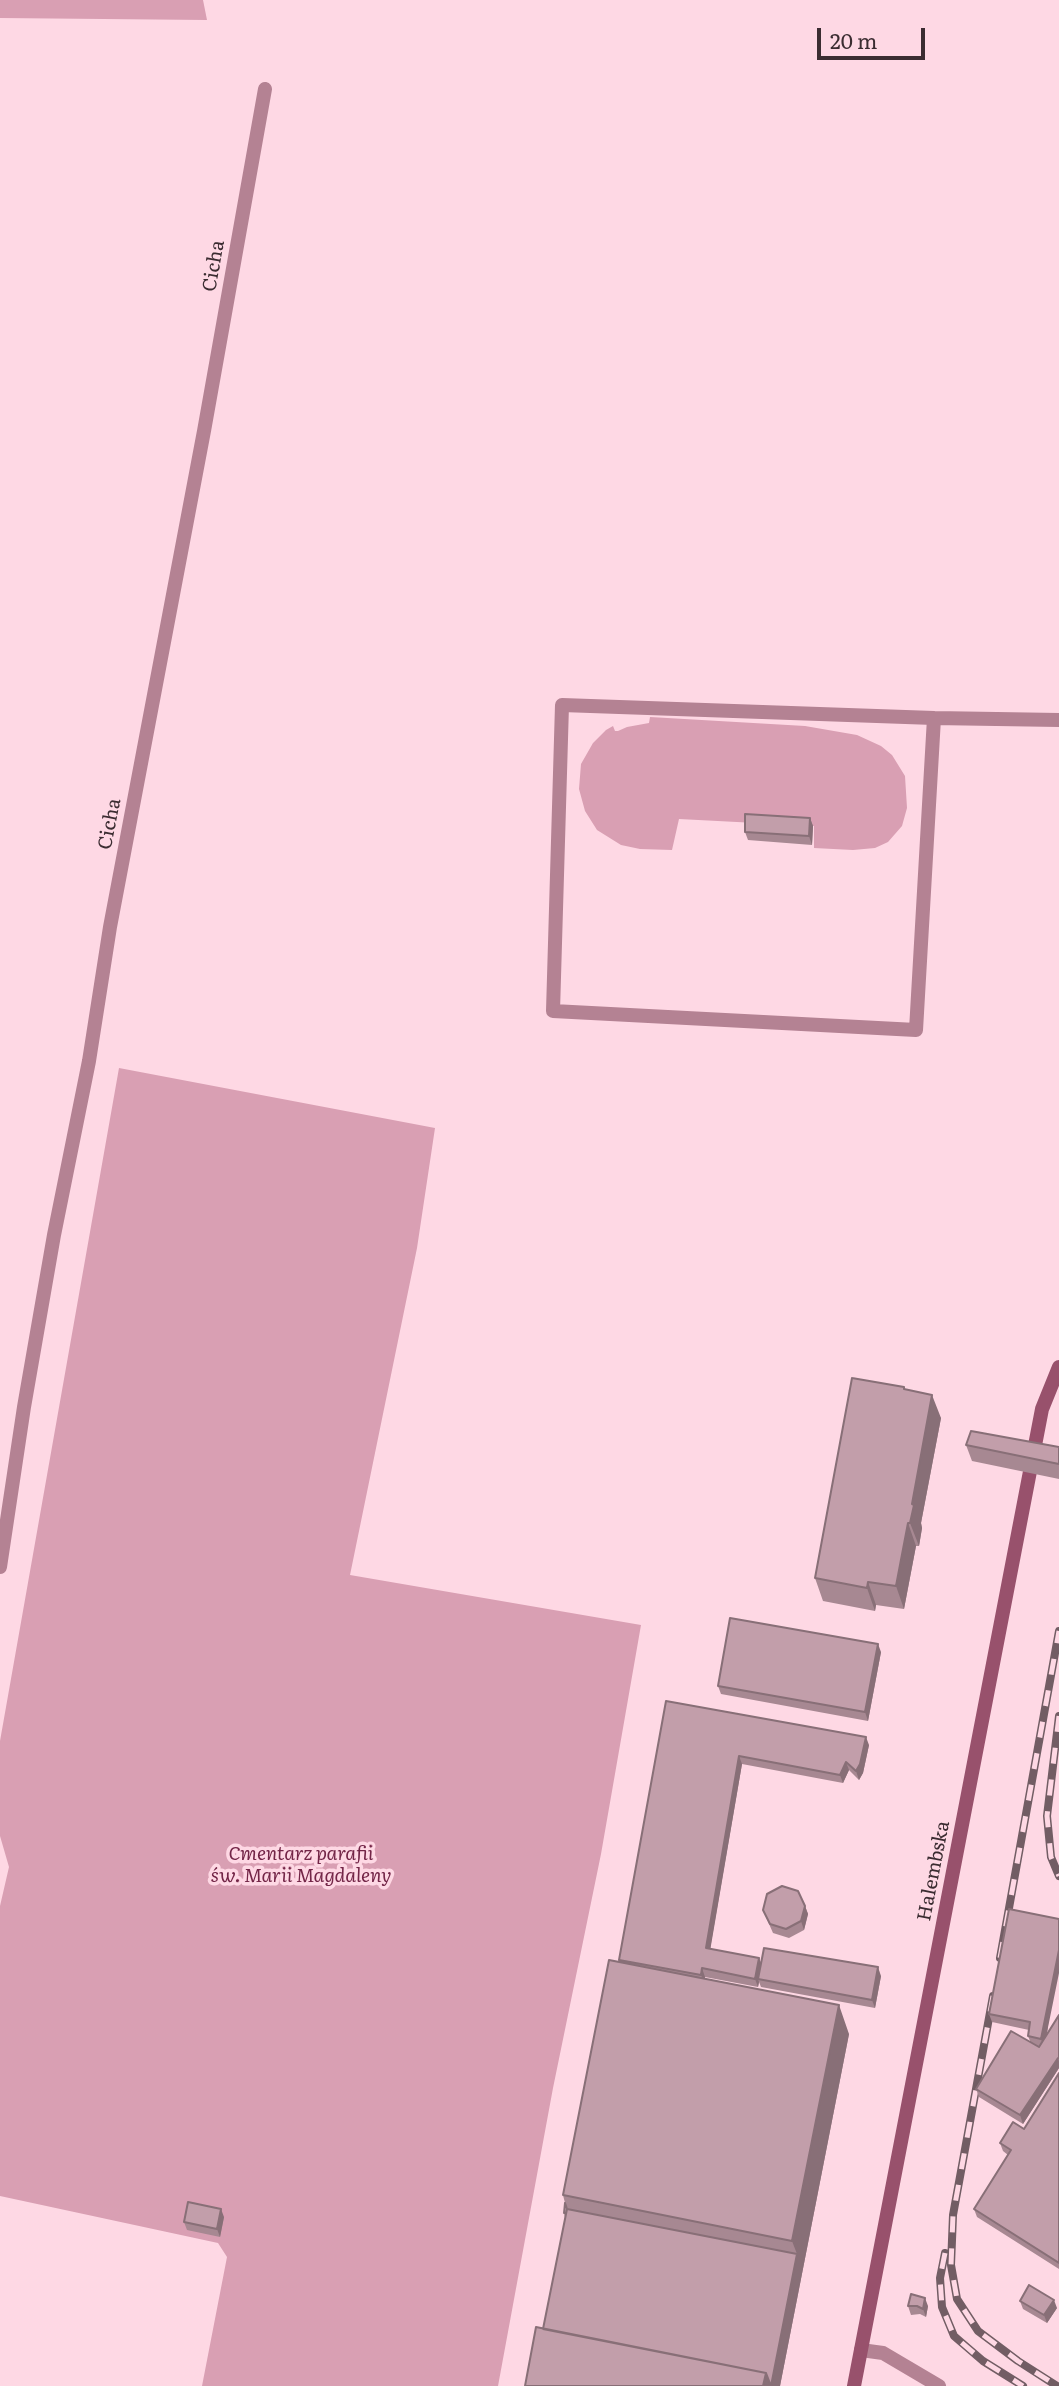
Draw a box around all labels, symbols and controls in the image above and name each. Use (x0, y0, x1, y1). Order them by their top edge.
scale bar (821, 14, 930, 58)
text: 20 m (830, 24, 877, 55)
street label: Cicha (198, 239, 230, 293)
street label: Cicha (94, 796, 126, 852)
street label: Halembska (913, 1819, 955, 1923)
park label: Cmentarz parafii św. Marii Magdaleny (211, 1843, 391, 1887)

